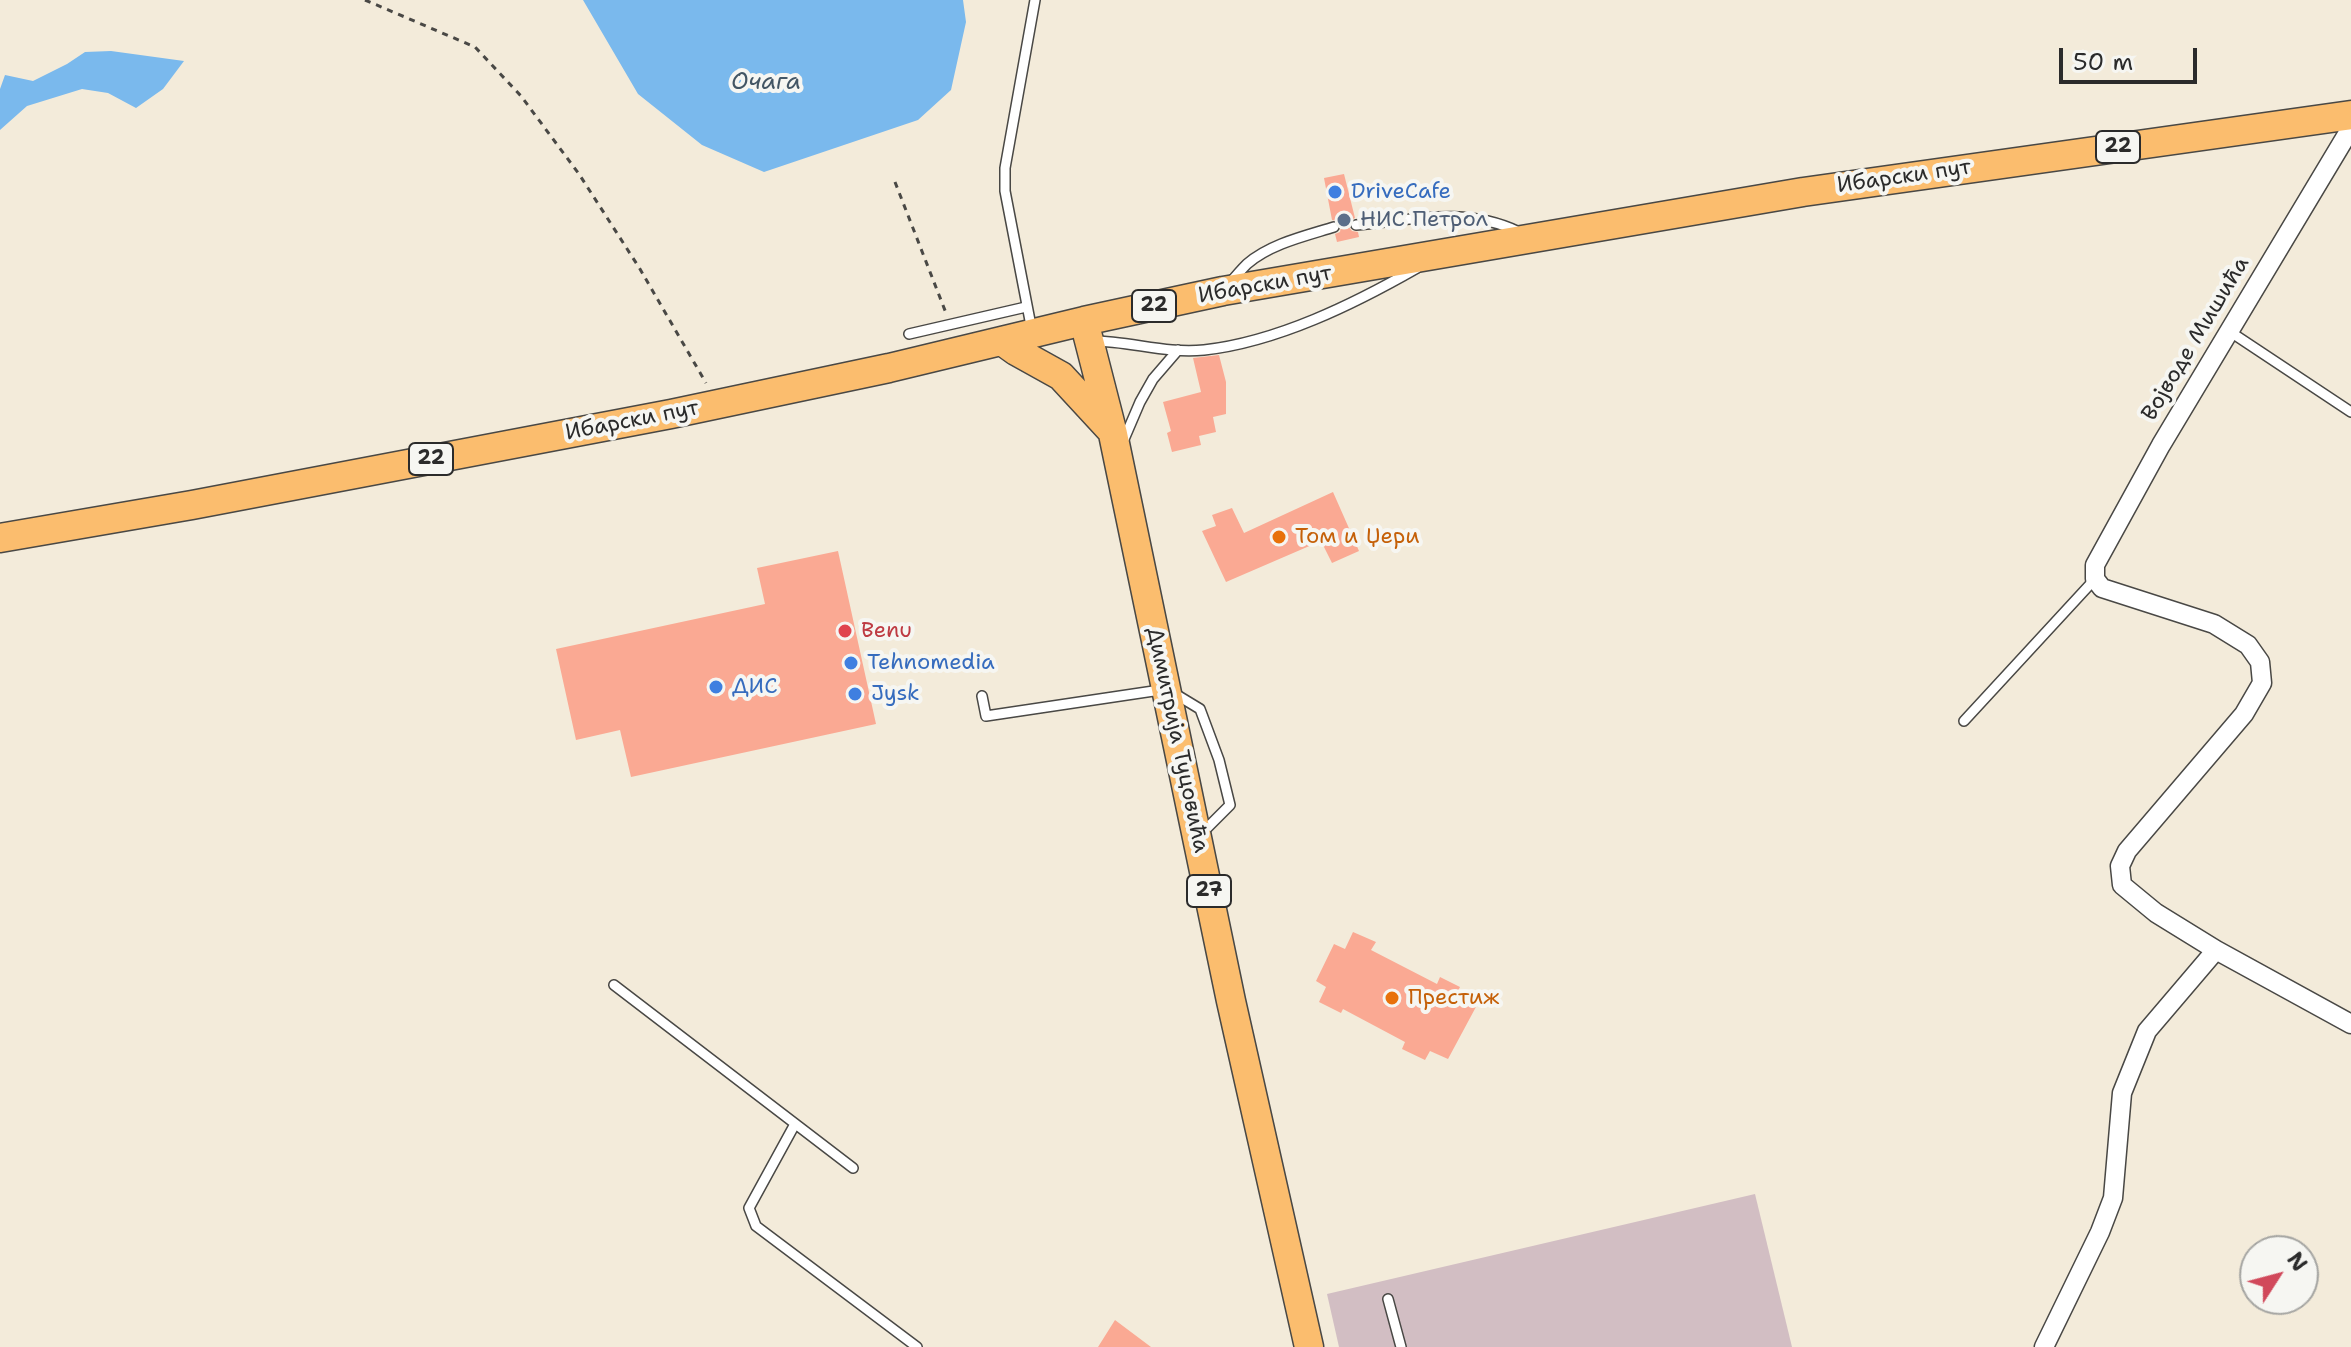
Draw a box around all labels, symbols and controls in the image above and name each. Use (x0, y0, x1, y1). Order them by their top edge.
scale bar (2063, 32, 2201, 82)
text: 50 m (2073, 46, 2133, 78)
water label: Очага (731, 69, 801, 97)
road number: 22 (2096, 131, 2140, 163)
street label: Ибарски пут (1835, 155, 1973, 199)
place label: DriveCafe (1351, 179, 1451, 205)
marker: DriveCafe (1326, 183, 1344, 201)
place label: НИС Петрол (1360, 207, 1488, 233)
marker: НИС Петрол (1335, 211, 1353, 229)
street label: Војводе Мишића (2137, 252, 2255, 426)
street label: Ибарски пут (1196, 260, 1334, 310)
road number: 22 (1132, 290, 1176, 322)
street label: Ибарски пут (563, 395, 701, 447)
road number: 22 (409, 443, 453, 475)
place label: Том и Џери (1295, 524, 1420, 550)
marker: Том и Џери (1270, 528, 1288, 546)
place label: Benu (861, 618, 912, 644)
marker: Benu (836, 622, 854, 640)
street label: Димитрија Туцовића (1140, 625, 1214, 855)
place label: Tehnomedia (867, 650, 995, 676)
marker: Tehnomedia (842, 654, 860, 672)
place label: ДИС (732, 674, 778, 700)
marker: ДИС (707, 678, 725, 696)
place label: Jysk (871, 681, 920, 707)
marker: Jysk (846, 685, 864, 703)
road number: 27 (1187, 875, 1231, 907)
place label: Престиж (1408, 985, 1499, 1011)
marker: Престиж (1383, 989, 1401, 1007)
north arrow (2239, 1235, 2319, 1315)
text: N (2280, 1246, 2314, 1277)

